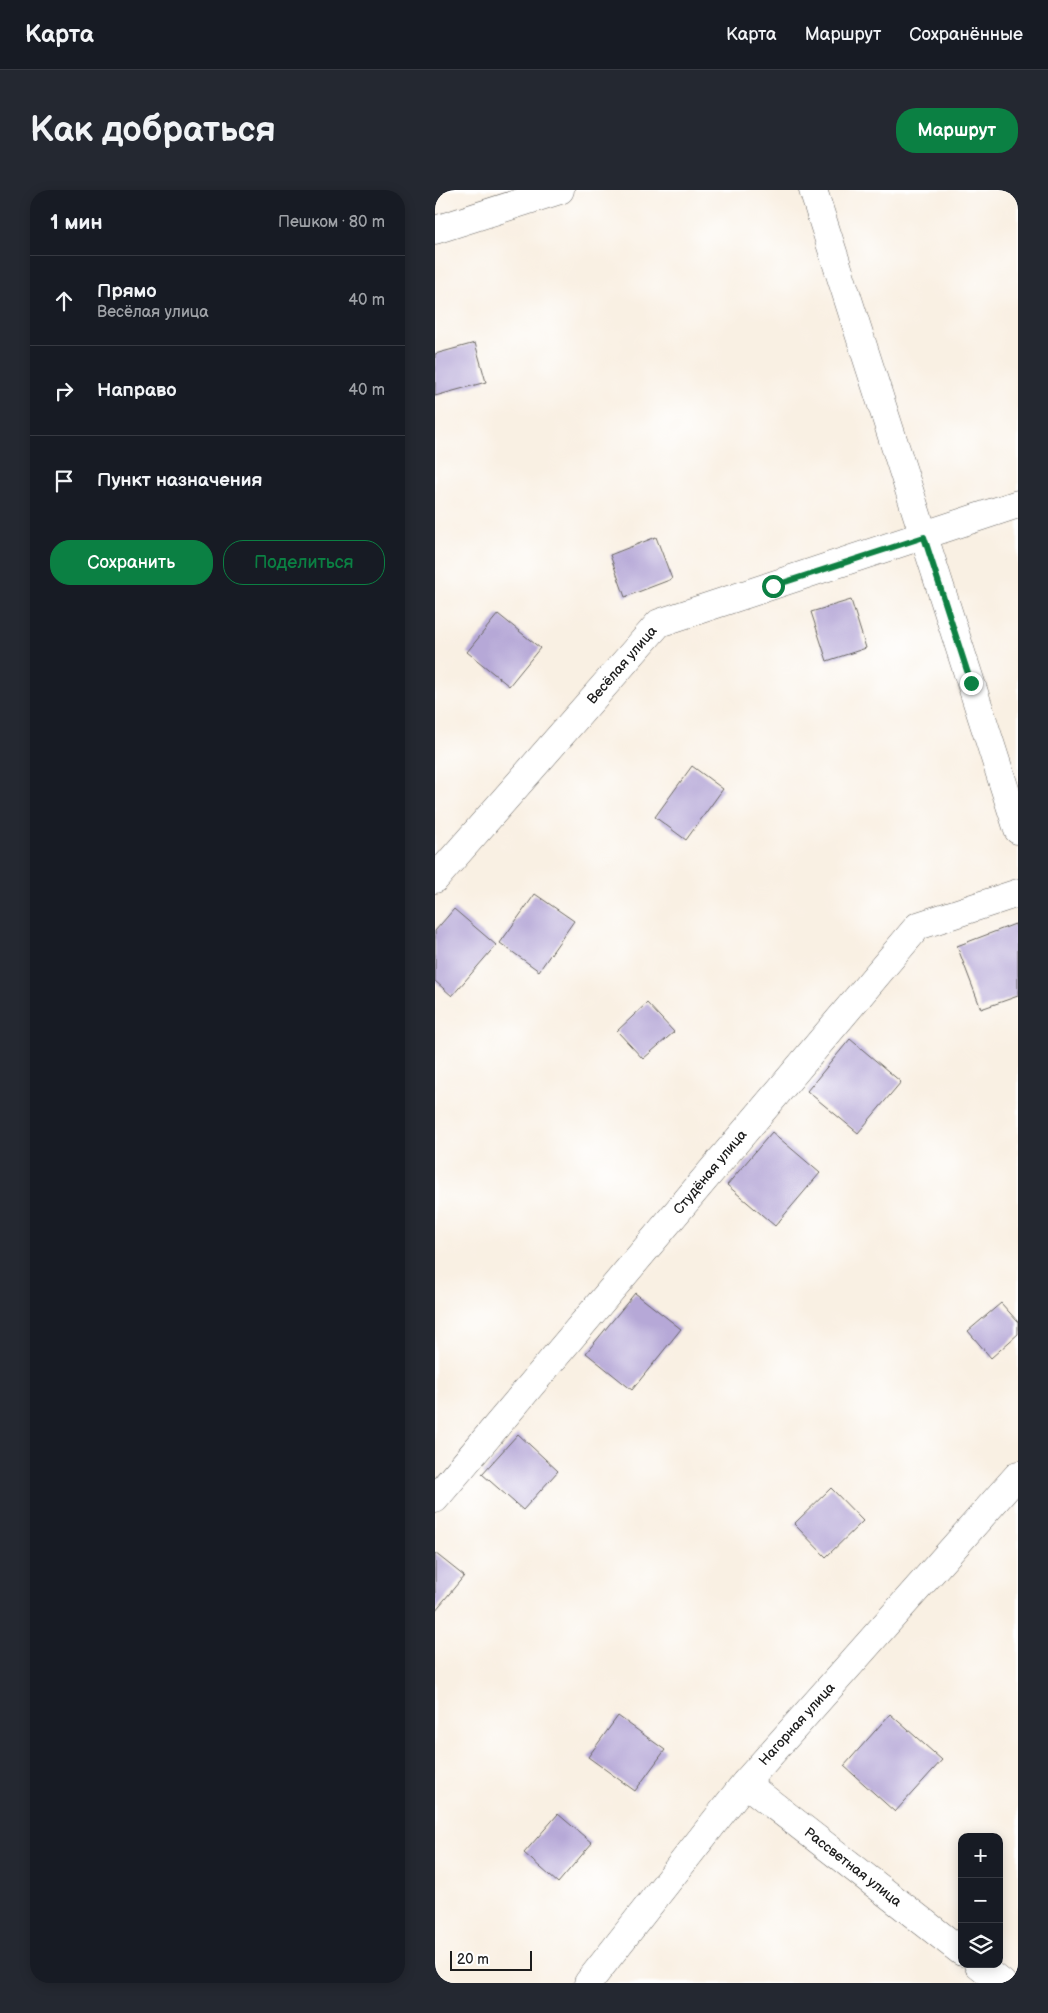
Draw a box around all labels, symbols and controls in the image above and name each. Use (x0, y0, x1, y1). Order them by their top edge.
text: Карта (25, 20, 94, 49)
text: Карта (726, 24, 777, 45)
text: Маршрут (805, 24, 881, 45)
text: Сохранённые (909, 24, 1023, 45)
button: Маршрут (896, 108, 1018, 153)
text: Как добраться (30, 109, 276, 152)
text: 1 мин (50, 210, 102, 235)
text: Пешком · 80 m (278, 213, 385, 232)
text: Прямо (97, 280, 157, 303)
icon: ahead (50, 287, 78, 315)
text: 40 m (348, 291, 385, 310)
text: Весёлая улица (97, 303, 209, 322)
icon: right (50, 377, 78, 405)
text: Направо (97, 379, 177, 402)
text: 40 m (348, 381, 385, 400)
icon: arrive (50, 467, 78, 495)
text: Пункт назначения (97, 469, 262, 492)
button: Сохранить (50, 540, 213, 585)
button: Поделиться (223, 540, 385, 585)
route start (762, 575, 785, 598)
street label: Весёлая улица (584, 622, 661, 707)
route end (960, 672, 983, 695)
street label: Студёная улица (670, 1126, 751, 1218)
street label: Нагорная улица (755, 1679, 839, 1769)
street label: Рассветная улица (801, 1824, 906, 1911)
map controls (958, 1833, 1003, 1968)
button: + (958, 1833, 1003, 1878)
button: − (958, 1878, 1003, 1923)
button: layers (958, 1923, 1003, 1968)
scale bar (450, 1948, 533, 1971)
text: 20 m (457, 1951, 489, 1968)

